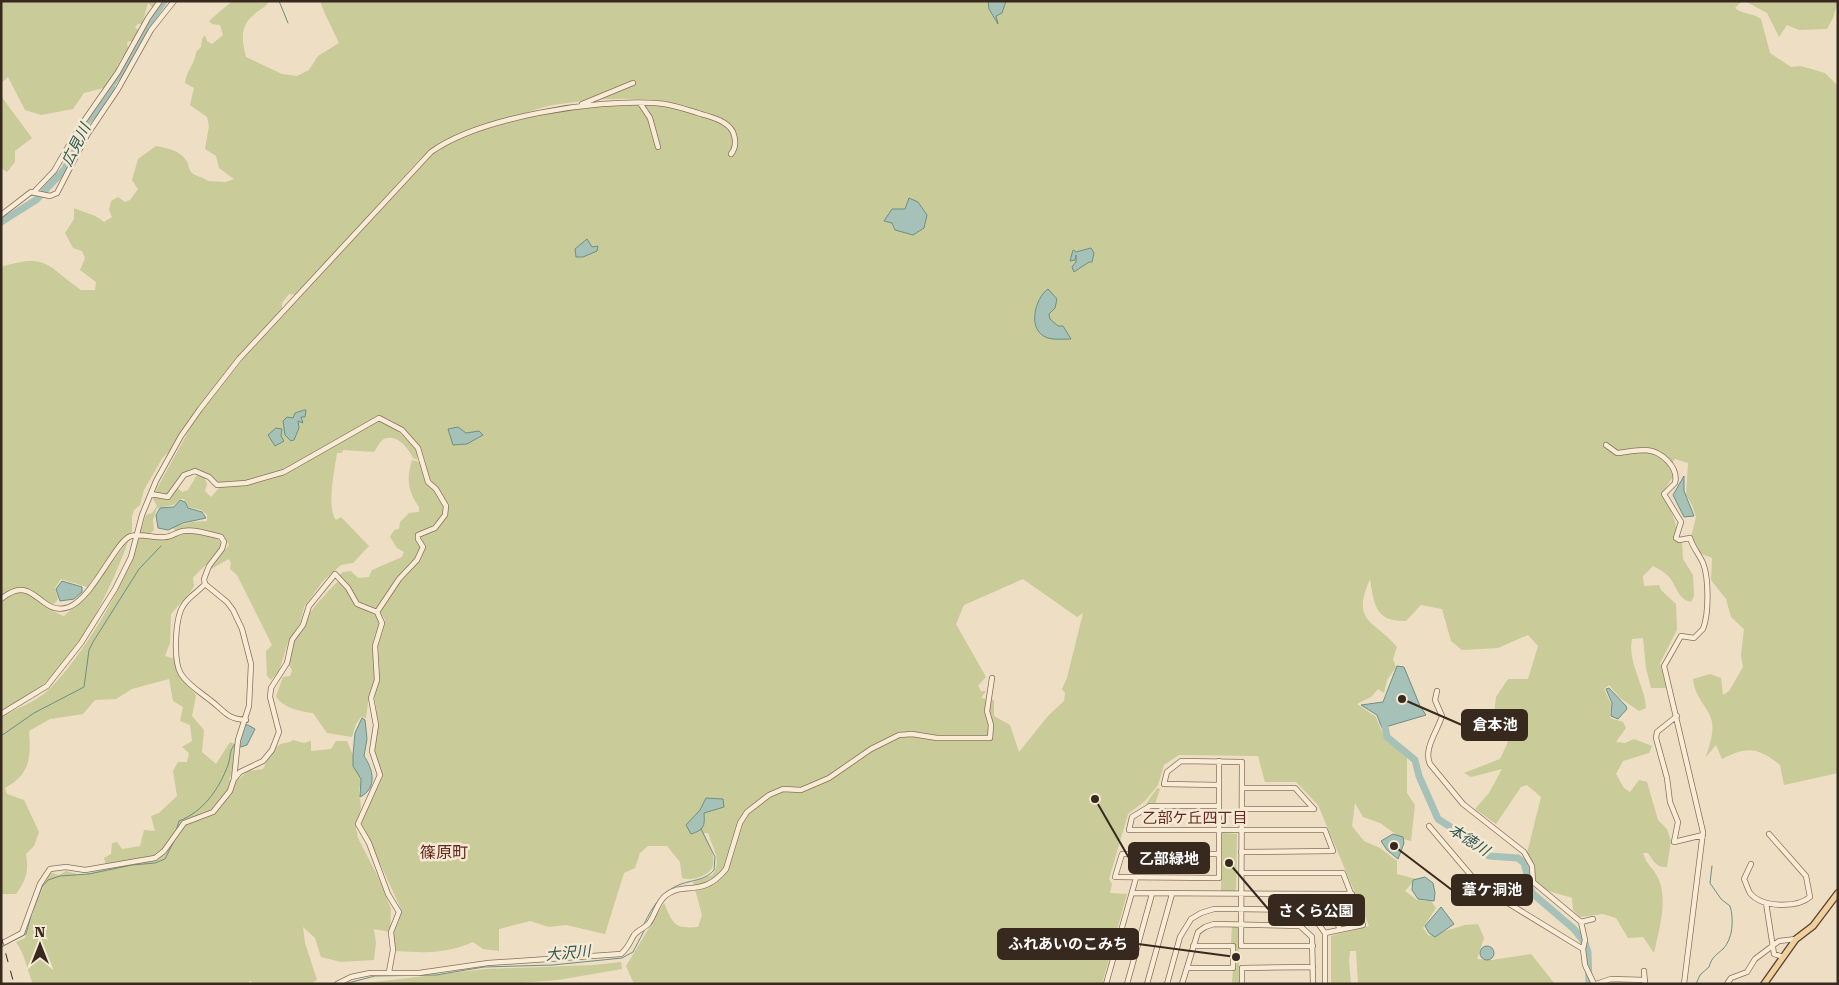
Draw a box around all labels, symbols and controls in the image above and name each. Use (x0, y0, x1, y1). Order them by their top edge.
water label: 広見川 (58, 119, 95, 169)
callout: 倉本池 (1462, 710, 1527, 740)
text: 倉本池 (1472, 716, 1518, 734)
district label: 乙部ケ丘四丁目 (1142, 809, 1248, 827)
water label: 本徳川 (1445, 820, 1494, 861)
district label: 篠原町 (420, 843, 468, 862)
callout: 乙部緑地 (1129, 843, 1209, 873)
text: 乙部緑地 (1139, 850, 1199, 868)
callout: 葦ケ洞池 (1452, 875, 1532, 905)
text: 葦ケ洞池 (1462, 881, 1522, 899)
callout: さくら公園 (1269, 895, 1364, 925)
text: さくら公園 (1278, 902, 1354, 920)
north arrow (15, 920, 65, 970)
text: N (35, 924, 46, 940)
callout: ふれあいのこみち (998, 929, 1138, 959)
text: ふれあいのこみち (1008, 935, 1128, 953)
water label: 大沢川 (545, 942, 593, 964)

